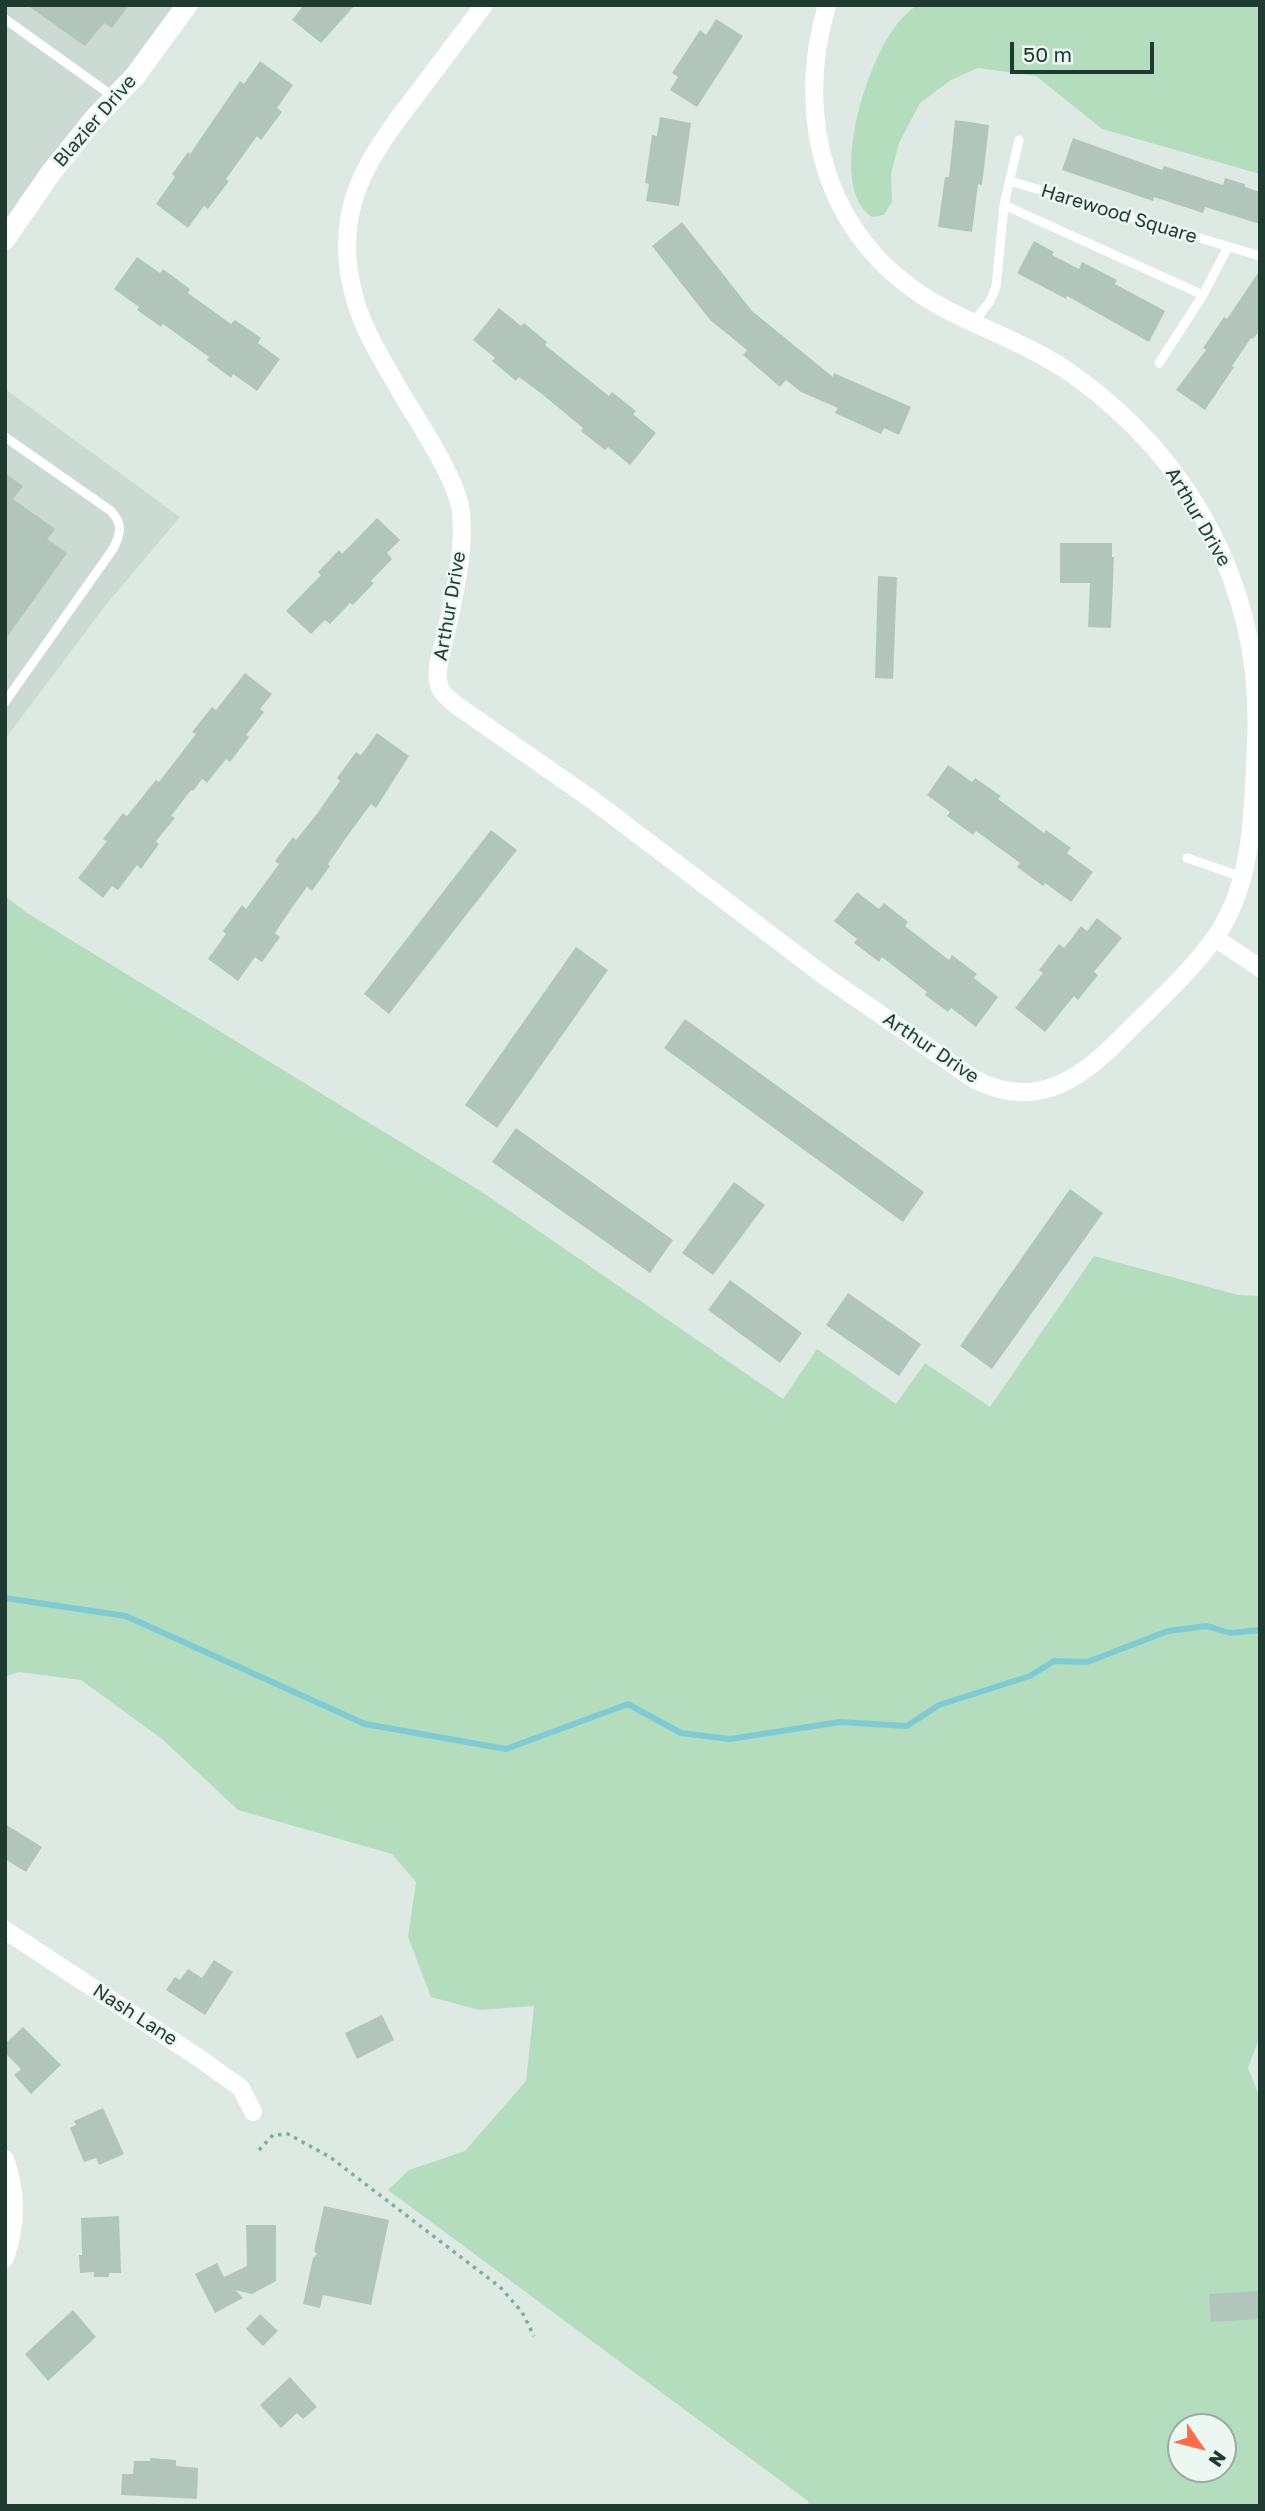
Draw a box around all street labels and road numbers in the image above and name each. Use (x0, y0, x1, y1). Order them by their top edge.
street label: Blazier Drive (49, 70, 141, 172)
street label: Harewood Square (1038, 179, 1200, 249)
street label: Arthur Drive (1160, 463, 1236, 571)
street label: Arthur Drive (429, 550, 471, 662)
street label: Arthur Drive (879, 1008, 983, 1088)
street label: Nash Lane (88, 1979, 182, 2051)

